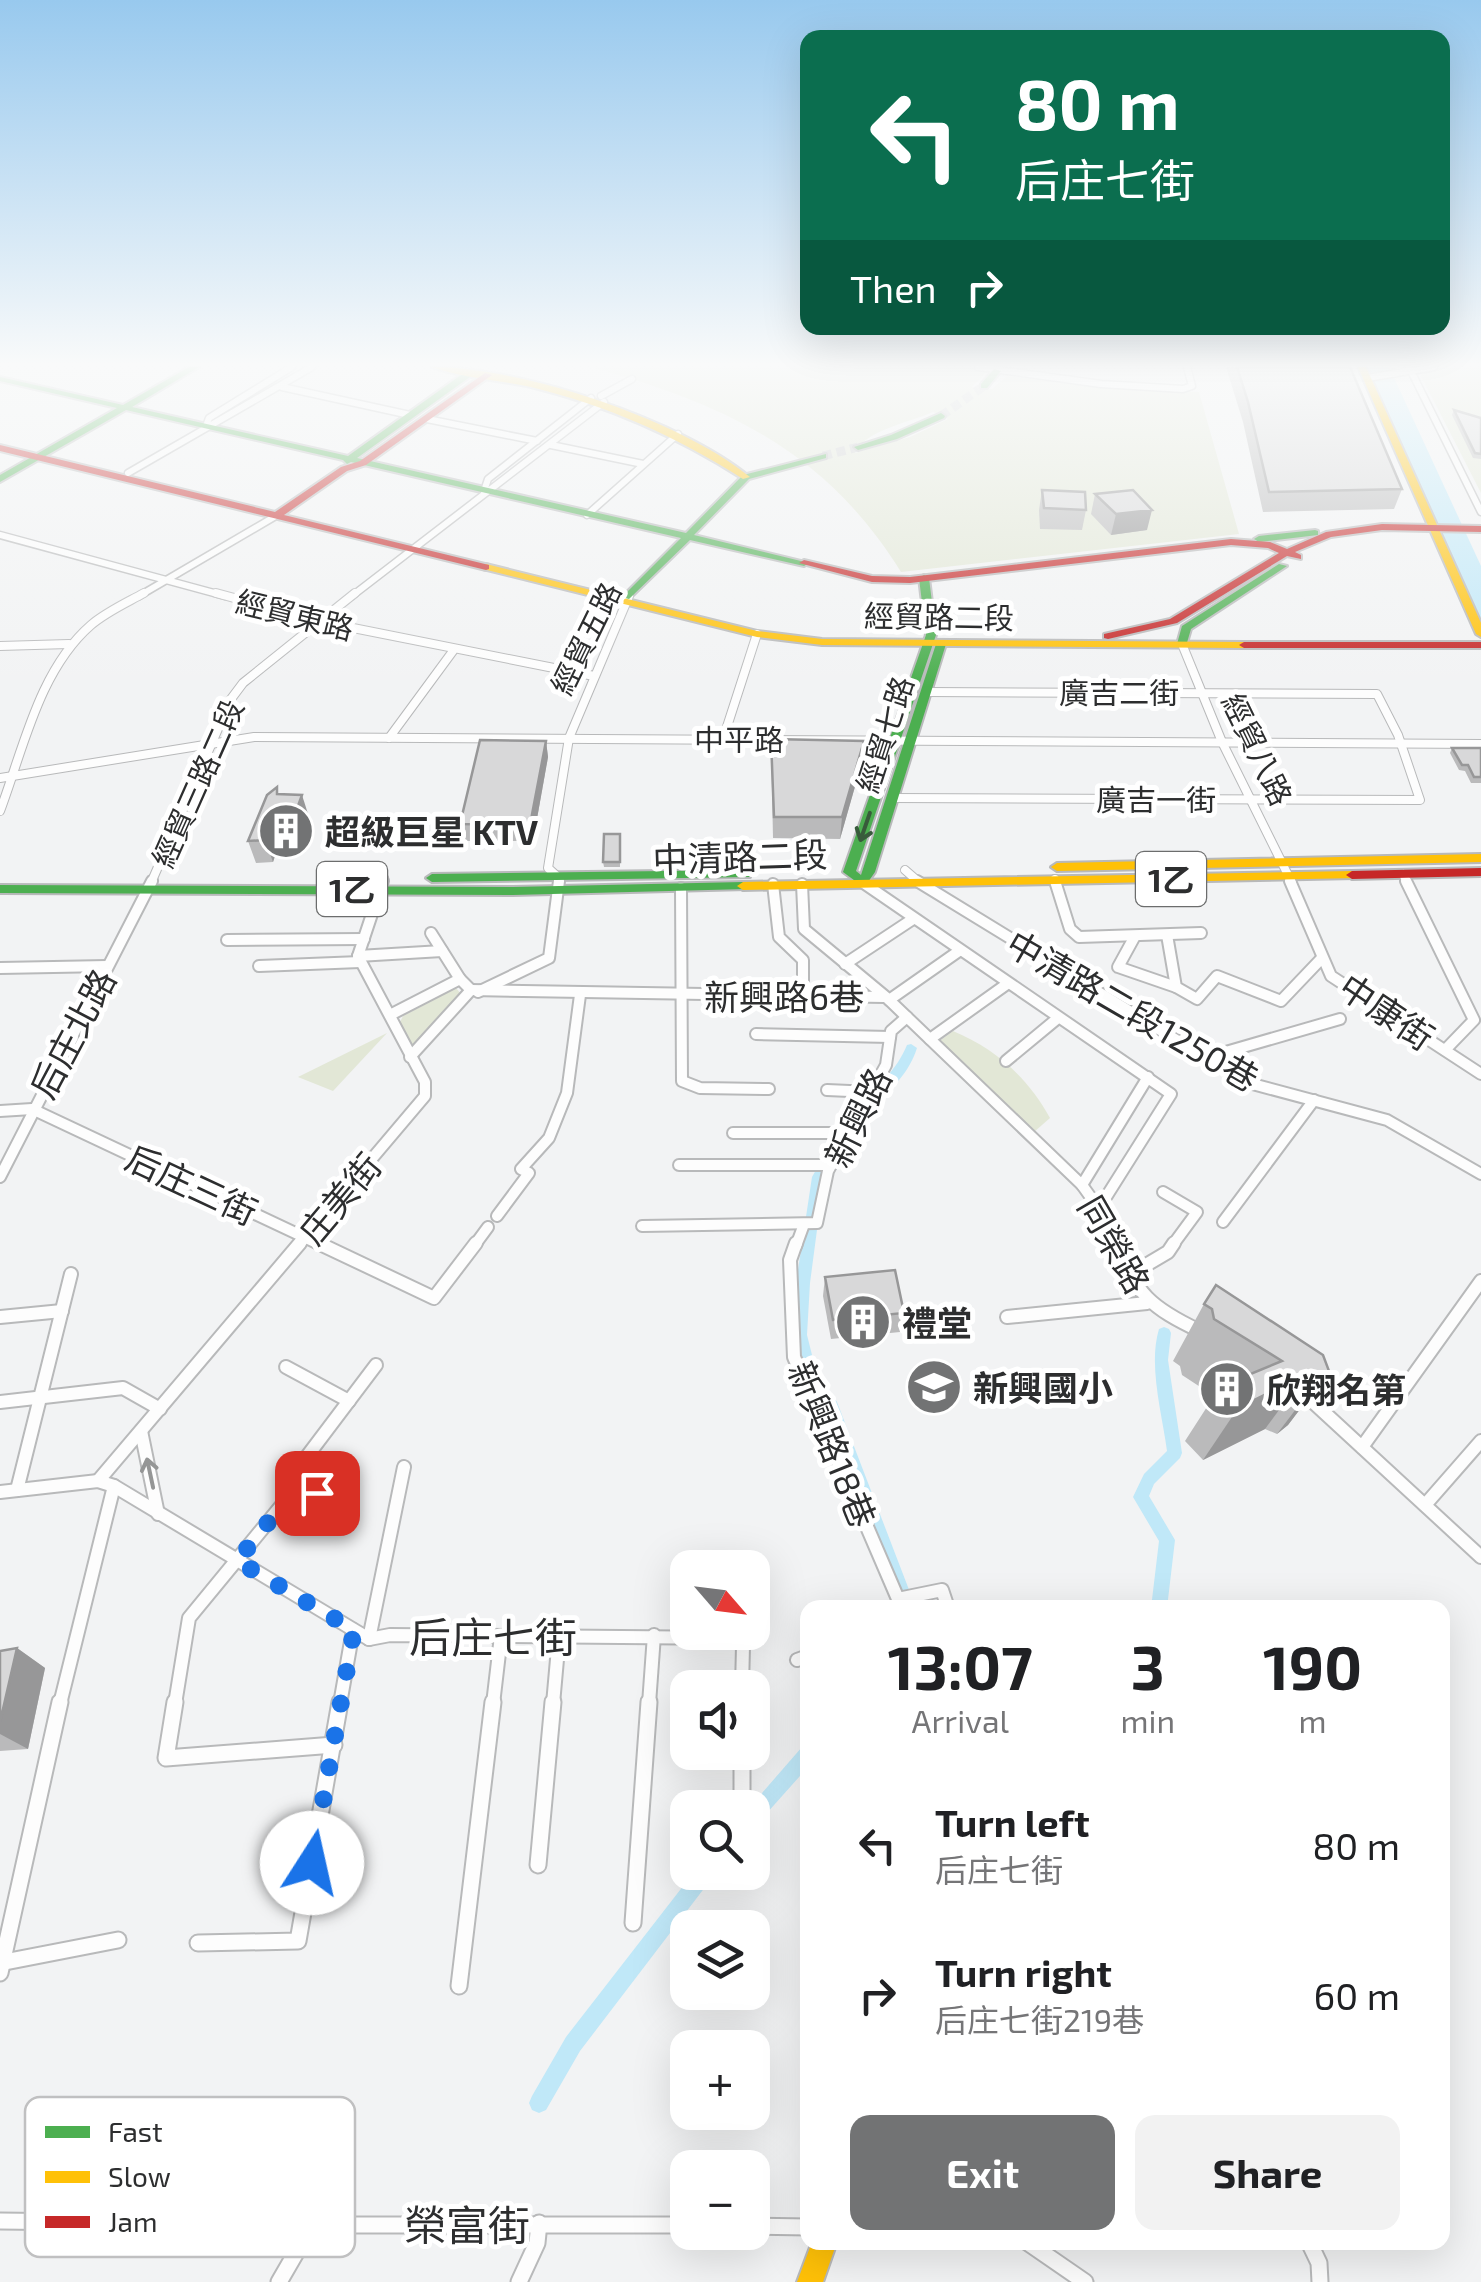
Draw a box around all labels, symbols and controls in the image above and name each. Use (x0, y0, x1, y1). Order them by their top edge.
text: 80 m (1015, 60, 1180, 144)
icon: left (850, 70, 980, 200)
text: 后庄七街 (1015, 152, 1195, 206)
icon: right (957, 260, 1012, 315)
text: Then (850, 265, 937, 311)
street label: 經貿五路 (543, 576, 627, 700)
street label: 經貿東路 (232, 582, 358, 646)
street label: 經貿路二段 (864, 597, 1014, 635)
street label: 經貿七路 (848, 671, 920, 797)
street label: 廣吉二街 (1059, 674, 1179, 710)
street label: 經貿八路 (1216, 687, 1300, 811)
street label: 經貿三路二段 (144, 693, 250, 873)
street label: 中平路 (694, 721, 784, 757)
street label: 廣吉一街 (1096, 781, 1216, 817)
building icon: 超級巨星 KTV (256, 801, 316, 861)
place label: 超級巨星 KTV (325, 810, 539, 852)
one-way arrow (855, 810, 873, 841)
street label: 中清路二段 (652, 832, 828, 880)
road number: 1乙 (1136, 852, 1206, 906)
road number: 1乙 (317, 862, 387, 916)
street label: 中清路二段1250巷 (1000, 921, 1266, 1099)
street label: 后庄北路 (21, 961, 123, 1105)
street label: 中康街 (1332, 964, 1442, 1058)
street label: 新興路6巷 (704, 975, 864, 1017)
street label: 新興路 (815, 1061, 899, 1173)
street label: 后庄三街 (120, 1135, 264, 1233)
street label: 庄美街 (289, 1144, 389, 1252)
street label: 同榮路 (1071, 1188, 1159, 1300)
building icon: 禮堂 (833, 1292, 893, 1352)
place label: 禮堂 (902, 1301, 972, 1343)
street label: 新興路18巷 (781, 1355, 885, 1533)
school or university icon: 新興國小 (904, 1357, 964, 1417)
building icon: 欣翔名第 (1197, 1359, 1257, 1419)
place label: 新興國小 (973, 1366, 1113, 1408)
place label: 欣翔名第 (1266, 1368, 1406, 1410)
pin (275, 1451, 360, 1536)
one-way arrow (139, 1458, 158, 1490)
icon: arrive (290, 1466, 345, 1521)
north arrow (670, 1550, 770, 1650)
map controls (670, 1550, 770, 2250)
street label: 后庄七街 (409, 1611, 577, 1661)
text: 13:07 (888, 1630, 1033, 1702)
text: 3 (1131, 1630, 1165, 1702)
text: 190 (1263, 1630, 1362, 1702)
button: sound (670, 1670, 770, 1770)
text: Arrival (912, 1701, 1009, 1739)
text: min (1121, 1701, 1175, 1739)
text: m (1299, 1701, 1327, 1739)
button: search (670, 1790, 770, 1890)
text: Turn left (935, 1799, 1090, 1845)
position arrow (260, 1811, 364, 1915)
icon: left (850, 1818, 905, 1873)
text: 80 m (1312, 1822, 1400, 1868)
text: 后庄七街 (935, 1850, 1063, 1888)
button: layers (670, 1910, 770, 2010)
text: Turn right (935, 1949, 1112, 1995)
icon: right (850, 1968, 905, 2023)
text: 60 m (1314, 1972, 1400, 2018)
text: 后庄七街219巷 (935, 2000, 1144, 2038)
button: + (670, 2030, 770, 2130)
legend (25, 2097, 355, 2257)
text: Fast (108, 2114, 163, 2148)
button: Exit (850, 2115, 1115, 2230)
button: Share (1135, 2115, 1400, 2230)
button: − (670, 2150, 770, 2250)
text: Slow (108, 2159, 171, 2193)
street label: 榮富街 (404, 2199, 530, 2249)
text: Jam (108, 2204, 157, 2238)

